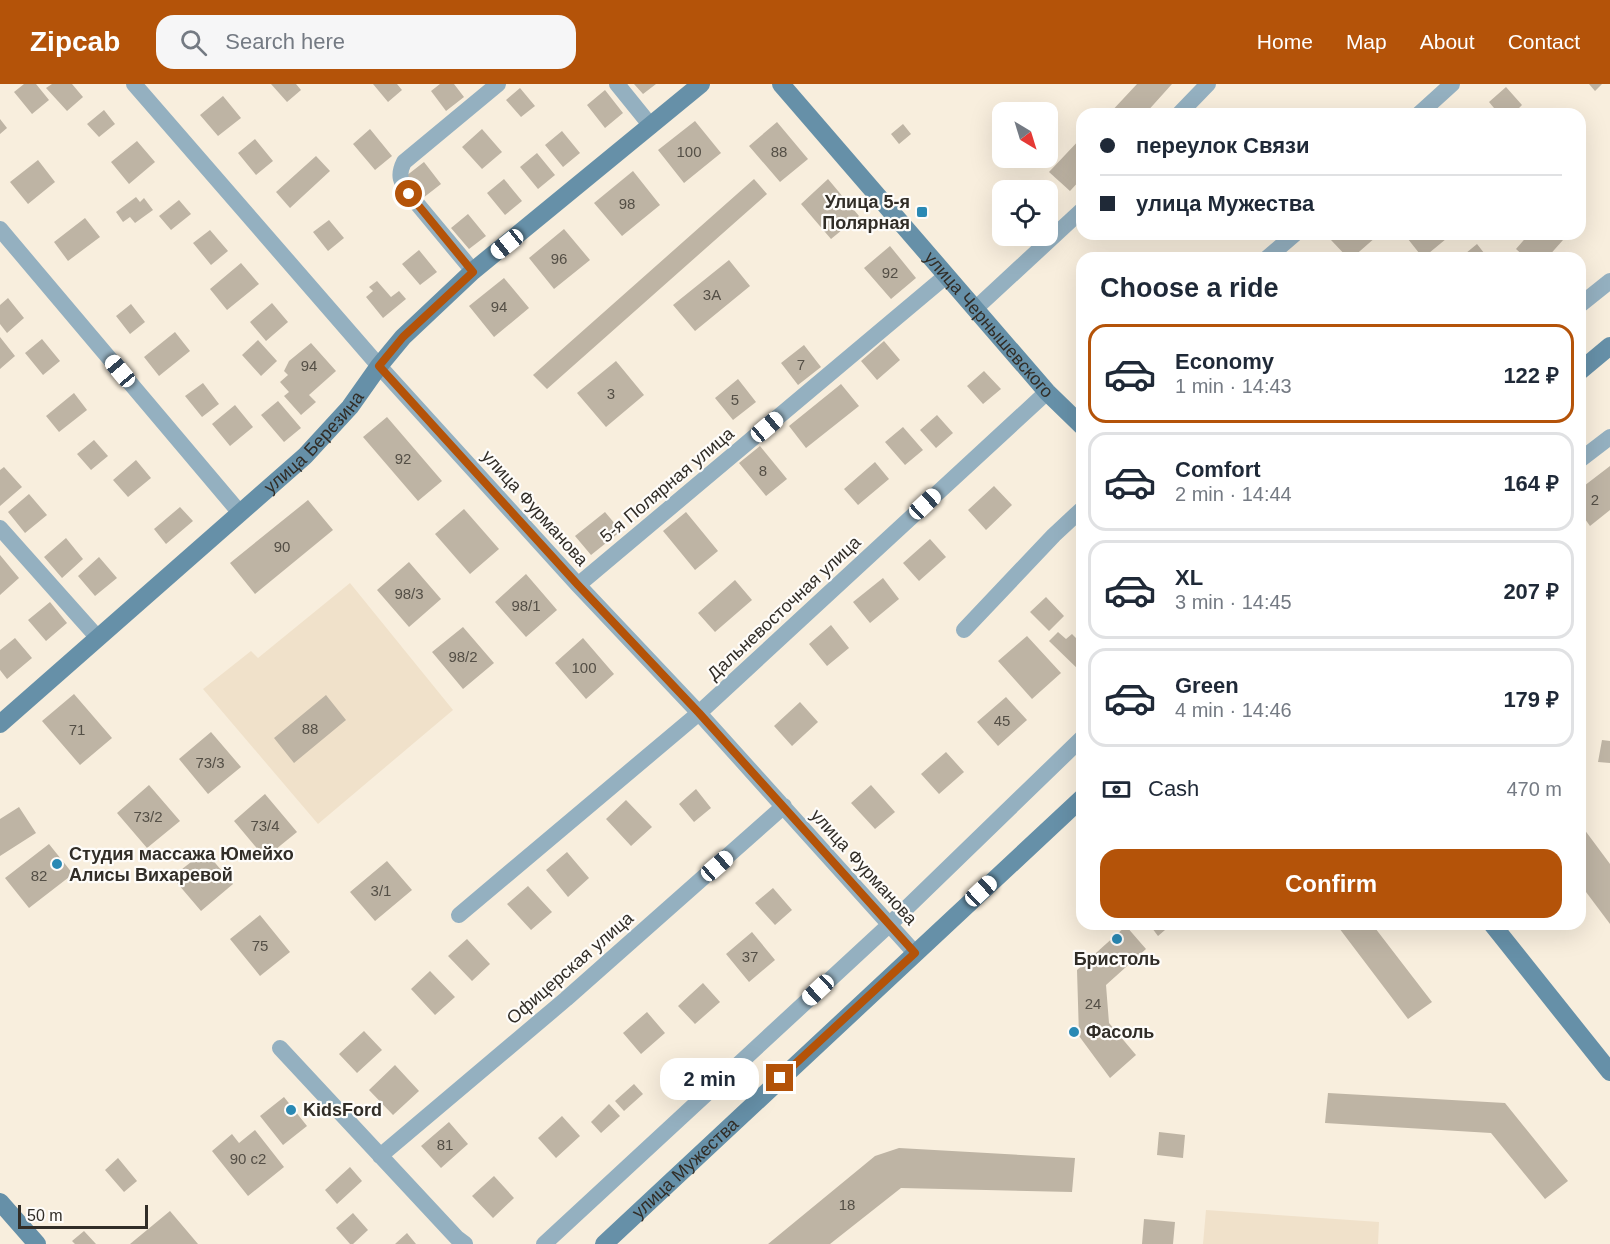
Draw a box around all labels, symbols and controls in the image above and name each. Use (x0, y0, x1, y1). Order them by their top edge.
search box (156, 15, 576, 69)
text: Zipcab (30, 26, 120, 57)
icon: search (177, 26, 210, 59)
text: Search here (225, 29, 345, 54)
text: Home (1257, 30, 1313, 53)
text: Map (1346, 30, 1387, 53)
text: About (1420, 30, 1475, 53)
text: Contact (1508, 30, 1580, 53)
north arrow (992, 102, 1058, 168)
map controls (992, 102, 1058, 246)
text: переулок Связи (1136, 133, 1310, 158)
house number: 100 (676, 143, 702, 160)
house number: 88 (771, 143, 787, 160)
route start (395, 180, 422, 207)
button: locate (992, 180, 1058, 246)
text: улица Мужества (1136, 191, 1314, 216)
place label: Улица 5-я Полярная (822, 192, 910, 233)
house number: 98 (619, 195, 635, 212)
marker: Улица 5-я Полярная (915, 205, 929, 219)
car (487, 226, 527, 262)
street label: улица Чернышевского (920, 248, 1057, 402)
house number: 96 (551, 250, 567, 267)
house number: 92 (882, 264, 898, 281)
text: Choose a ride (1100, 273, 1279, 303)
house number: 3А (703, 286, 721, 303)
house number: 94 (491, 298, 507, 315)
icon: car (1103, 347, 1157, 401)
text: Economy (1175, 349, 1274, 374)
car (102, 351, 138, 391)
house number: 7 (797, 356, 805, 373)
house number: 94 (301, 357, 317, 374)
text: 122 ₽ (1503, 363, 1559, 388)
text: 1 min · 14:43 (1175, 375, 1292, 397)
house number: 3 (607, 385, 615, 402)
street label: улица Березина (260, 387, 368, 497)
house number: 5 (731, 391, 739, 408)
car (747, 409, 787, 445)
street label: 5-я Полярная улица (596, 423, 738, 547)
street label: улица Фурманова (478, 446, 593, 571)
house number: 92 (395, 450, 411, 467)
icon: car (1103, 455, 1157, 509)
text: Comfort (1175, 457, 1261, 482)
house number: 8 (759, 462, 767, 479)
text: 164 ₽ (1503, 471, 1559, 496)
text: 2 min · 14:44 (1175, 483, 1292, 505)
car (906, 485, 944, 523)
house number: 2 (1591, 491, 1599, 508)
street label: Дальневосточная улица (703, 531, 865, 684)
house number: 90 (274, 538, 290, 555)
icon: car (1103, 563, 1157, 617)
text: XL (1175, 565, 1203, 590)
text: 207 ₽ (1503, 579, 1559, 604)
house number: 98/3 (394, 585, 424, 602)
text: 3 min · 14:45 (1175, 591, 1292, 613)
house number: 98/1 (511, 597, 541, 614)
house number: 98/2 (448, 648, 478, 665)
house number: 100 (571, 659, 597, 676)
icon: car (1103, 671, 1157, 725)
text: Green (1175, 673, 1239, 698)
text: 179 ₽ (1503, 687, 1559, 712)
text: 4 min · 14:46 (1175, 699, 1292, 721)
house number: 45 (994, 712, 1010, 729)
house number: 88 (302, 720, 318, 737)
house number: 71 (69, 721, 85, 738)
house number: 73/3 (195, 754, 225, 771)
icon: cash (1100, 773, 1133, 806)
text: Cash (1148, 776, 1199, 801)
text: 470 m (1506, 778, 1562, 800)
street label: улица Фурманова (807, 805, 922, 930)
house number: 73/2 (133, 808, 163, 825)
house number: 73/4 (250, 817, 280, 834)
place label: Студия массажа Юмейхо Алисы Вихаревой (69, 844, 294, 885)
car (698, 847, 736, 885)
button: Confirm (1100, 849, 1562, 918)
marker: Студия массажа Юмейхо Алисы Вихаревой (50, 857, 64, 871)
house number: 82 (31, 867, 47, 884)
car (962, 872, 1000, 910)
house number: 3/1 (371, 882, 391, 899)
street label: Офицерская улица (503, 907, 638, 1028)
marker: Бристоль (1110, 932, 1124, 946)
house number: 75 (252, 937, 268, 954)
house number: 37 (742, 948, 758, 965)
place label: Бристоль (1074, 949, 1160, 969)
car (799, 971, 837, 1009)
house number: 24 (1085, 995, 1101, 1012)
place label: Фасоль (1086, 1022, 1154, 1042)
marker: Фасоль (1067, 1025, 1081, 1039)
callout: 2 min (660, 1057, 759, 1099)
route end (766, 1064, 793, 1091)
text: 2 min (683, 1068, 736, 1090)
place label: KidsFord (303, 1100, 382, 1120)
marker: KidsFord (284, 1103, 298, 1117)
street label: улица Мужества (628, 1113, 743, 1223)
house number: 81 (437, 1136, 453, 1153)
house number: 90 с2 (230, 1150, 266, 1167)
house number: 18 (839, 1196, 855, 1213)
scale bar (18, 1202, 148, 1230)
text: 50 m (27, 1207, 63, 1224)

